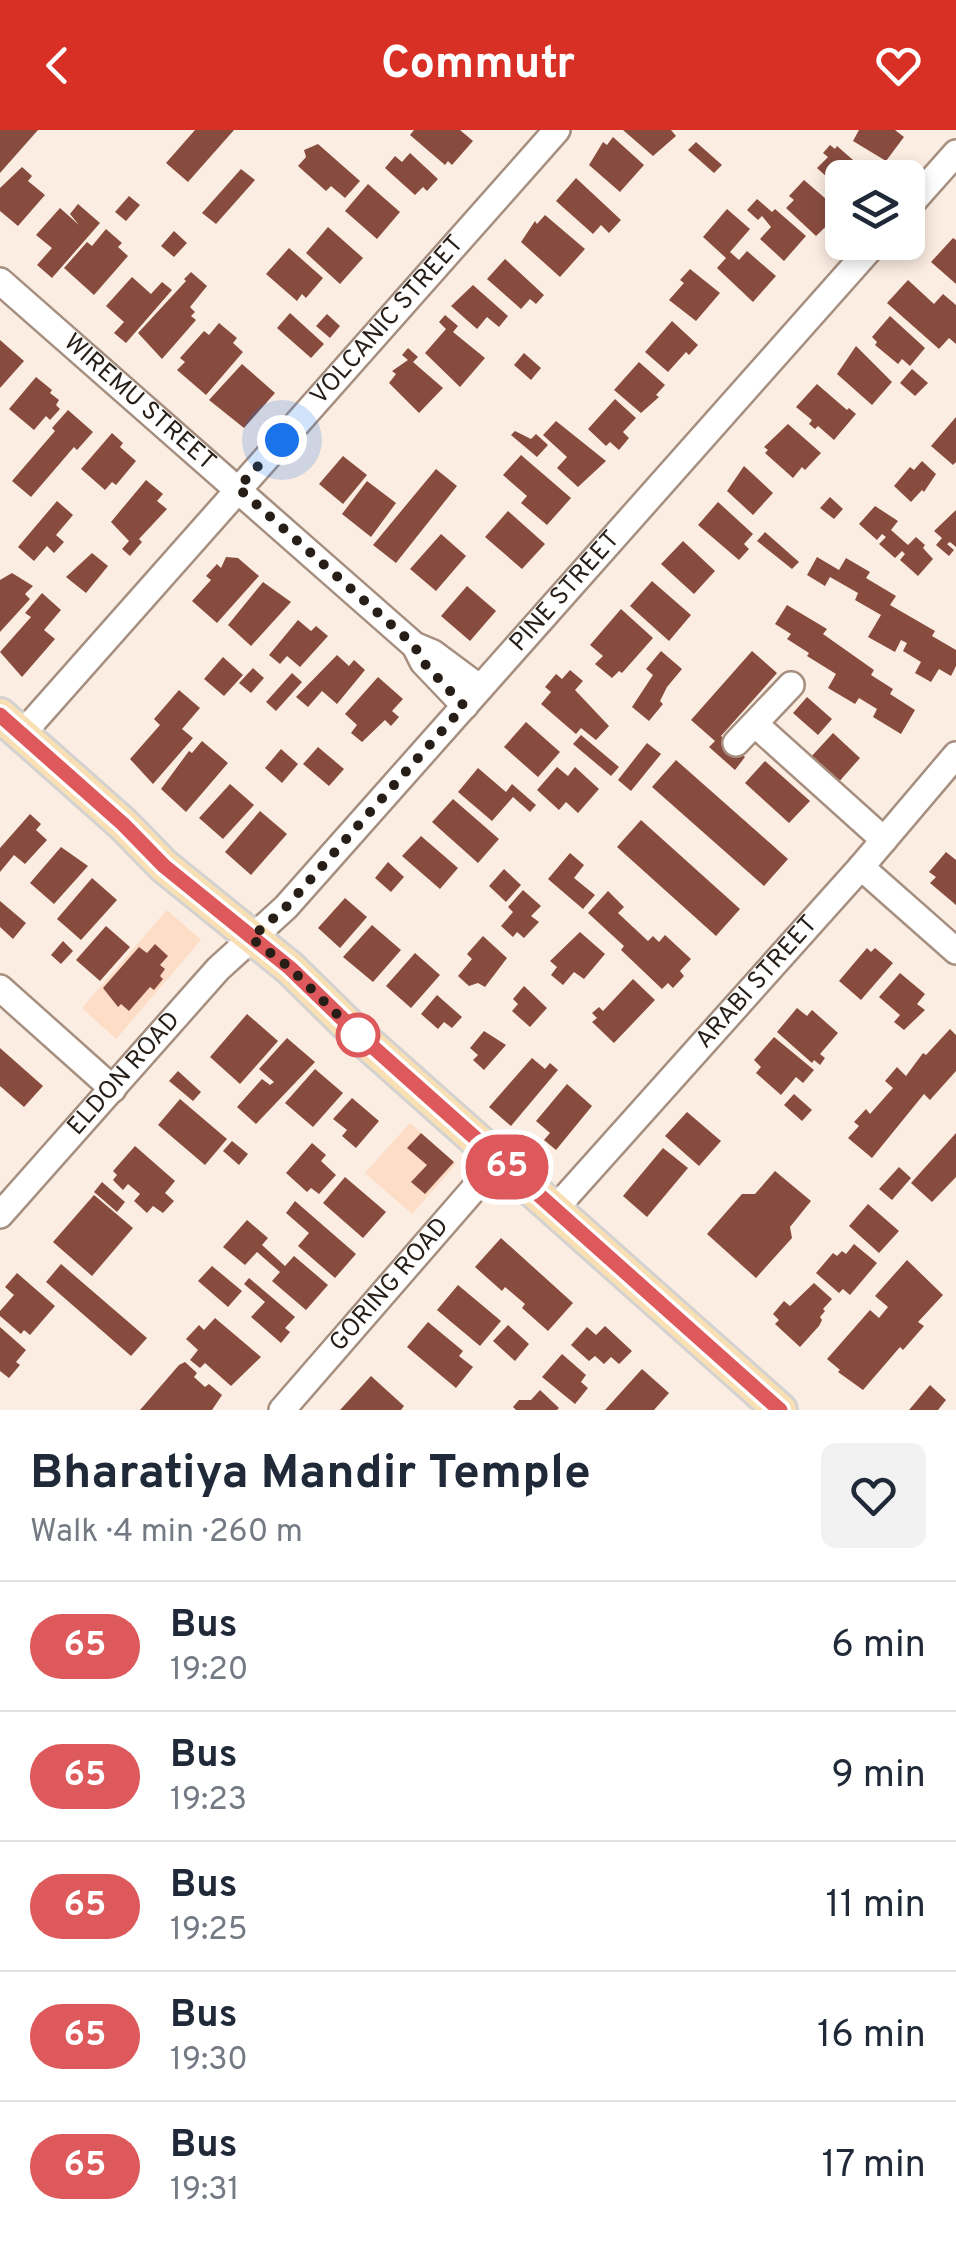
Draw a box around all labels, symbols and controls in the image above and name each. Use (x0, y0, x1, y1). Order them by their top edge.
text: Commutr (381, 37, 575, 94)
icon: back (30, 38, 85, 93)
icon: heart (871, 38, 926, 93)
map controls (825, 160, 925, 260)
button: layers (825, 160, 925, 260)
street label: VOLCANIC STREET (304, 229, 472, 412)
street label: WIREMU STREET (56, 328, 222, 479)
your location (257, 415, 307, 465)
street label: PINE STREET (503, 525, 628, 659)
street label: ARABI STREET (689, 909, 825, 1056)
street label: ELDON ROAD (61, 1006, 188, 1143)
unlabelled marker (337, 1014, 379, 1056)
line badge: 65 (462, 1134, 552, 1200)
text: 65 (486, 1145, 528, 1189)
street label: GORING ROAD (323, 1212, 457, 1359)
button: heart (821, 1443, 926, 1548)
text: Bharatiya Mandir Temple (30, 1445, 591, 1505)
text: Walk · 4 min · 260 m (30, 1513, 303, 1553)
text: Bus (170, 1602, 237, 1651)
text: 6 min (831, 1622, 926, 1671)
text: 65 (64, 1624, 106, 1668)
text: 19:20 (170, 1651, 248, 1691)
text: Bus (170, 1732, 237, 1781)
text: 9 min (831, 1752, 926, 1801)
text: 65 (64, 1754, 106, 1798)
text: 19:23 (170, 1781, 247, 1821)
text: Bus (170, 1862, 237, 1911)
text: 11 min (825, 1882, 926, 1931)
text: 65 (64, 1884, 106, 1928)
text: 19:25 (170, 1911, 248, 1951)
text: Bus (170, 1992, 237, 2041)
text: 16 min (817, 2012, 926, 2061)
text: 65 (64, 2014, 106, 2058)
text: 19:30 (170, 2041, 248, 2081)
text: Bus (170, 2122, 237, 2171)
text: 17 min (821, 2142, 926, 2191)
text: 65 (64, 2144, 106, 2188)
text: 19:31 (170, 2171, 239, 2211)

